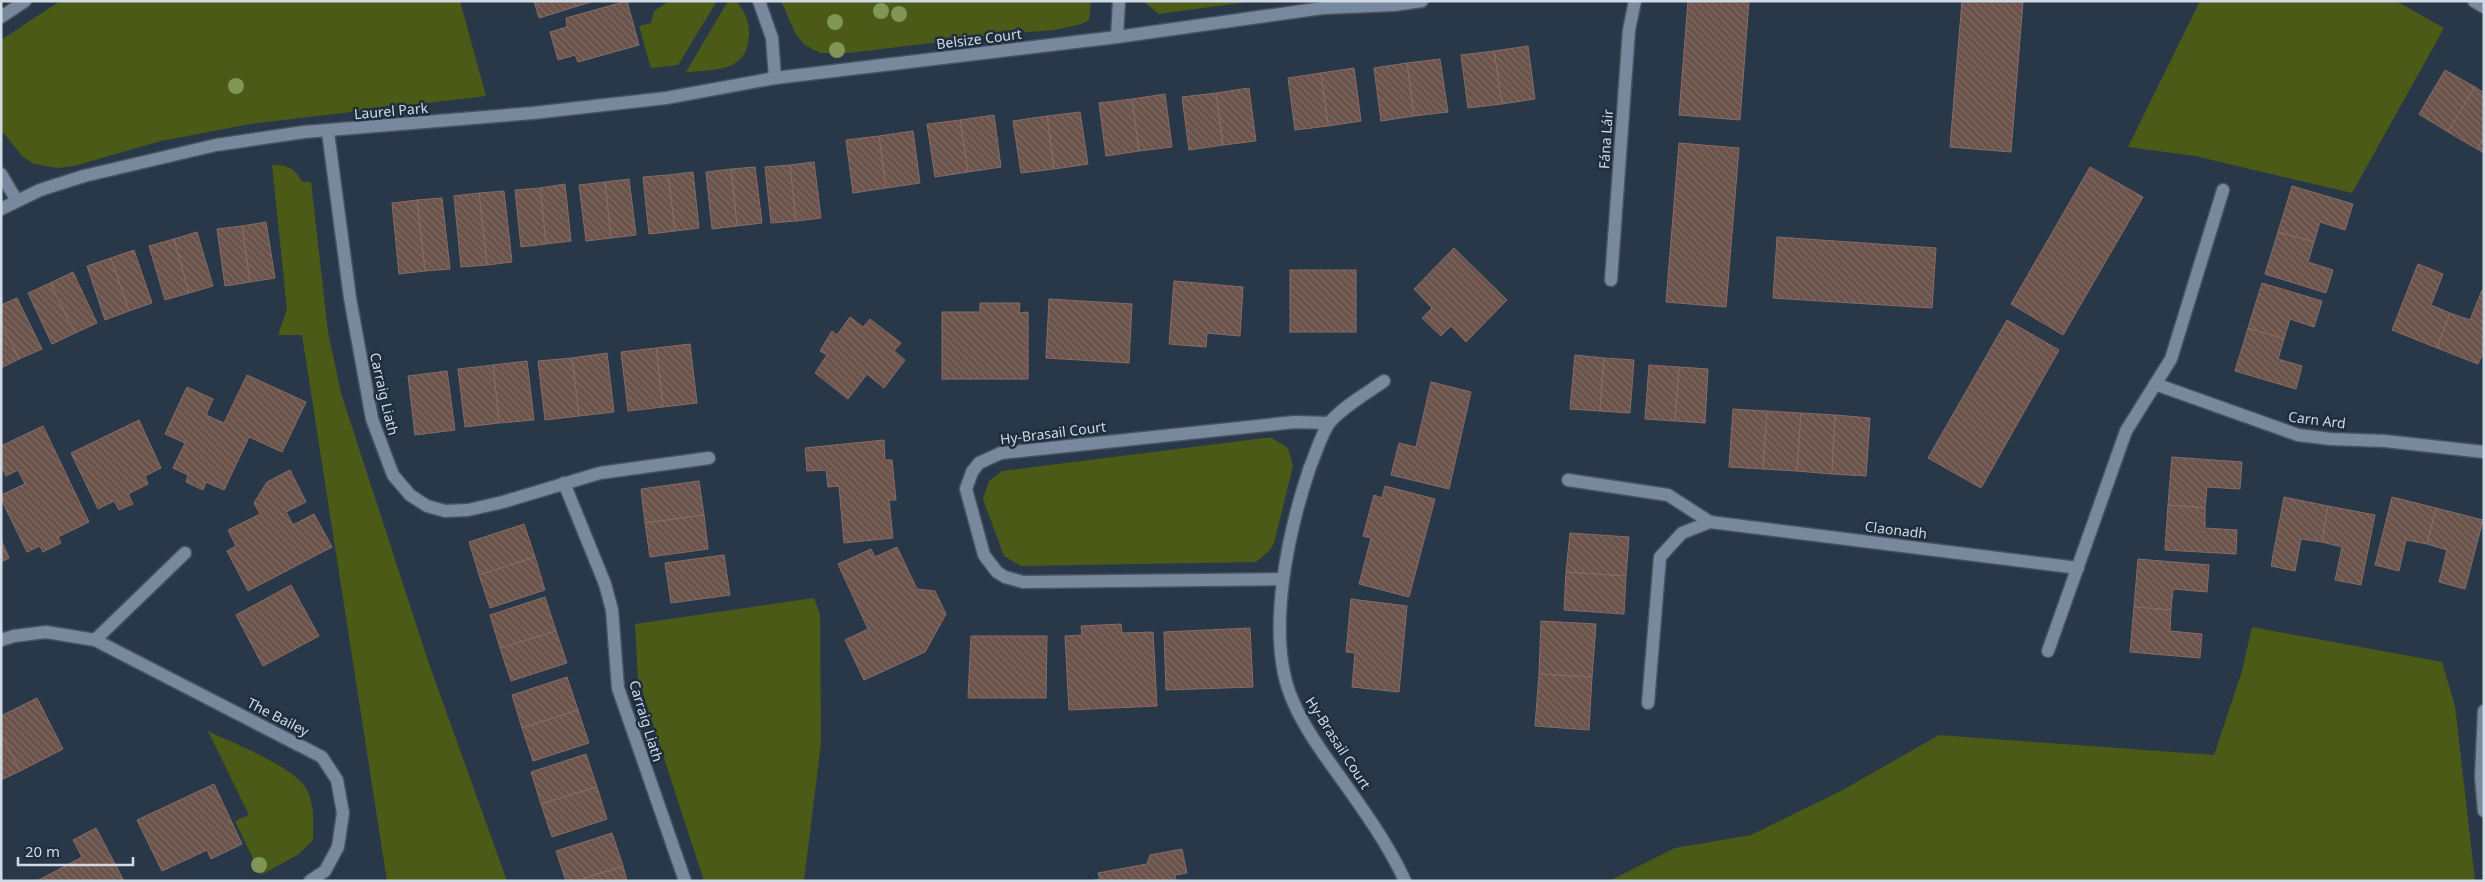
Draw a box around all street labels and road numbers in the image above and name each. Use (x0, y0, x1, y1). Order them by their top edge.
street label: Belsize Court (935, 24, 1023, 53)
street label: Laurel Park (353, 98, 429, 123)
street label: Fána Láir (1594, 108, 1617, 169)
street label: Carraig Liath (366, 351, 403, 437)
street label: Carn Ard (2287, 407, 2347, 432)
street label: Hy-Brasail Court (999, 417, 1107, 448)
street label: Claonadh (1864, 516, 1928, 543)
street label: Carraig Liath (625, 678, 668, 764)
street label: The Bailey (244, 693, 313, 741)
street label: Hy-Brasail Court (1301, 693, 1375, 793)

